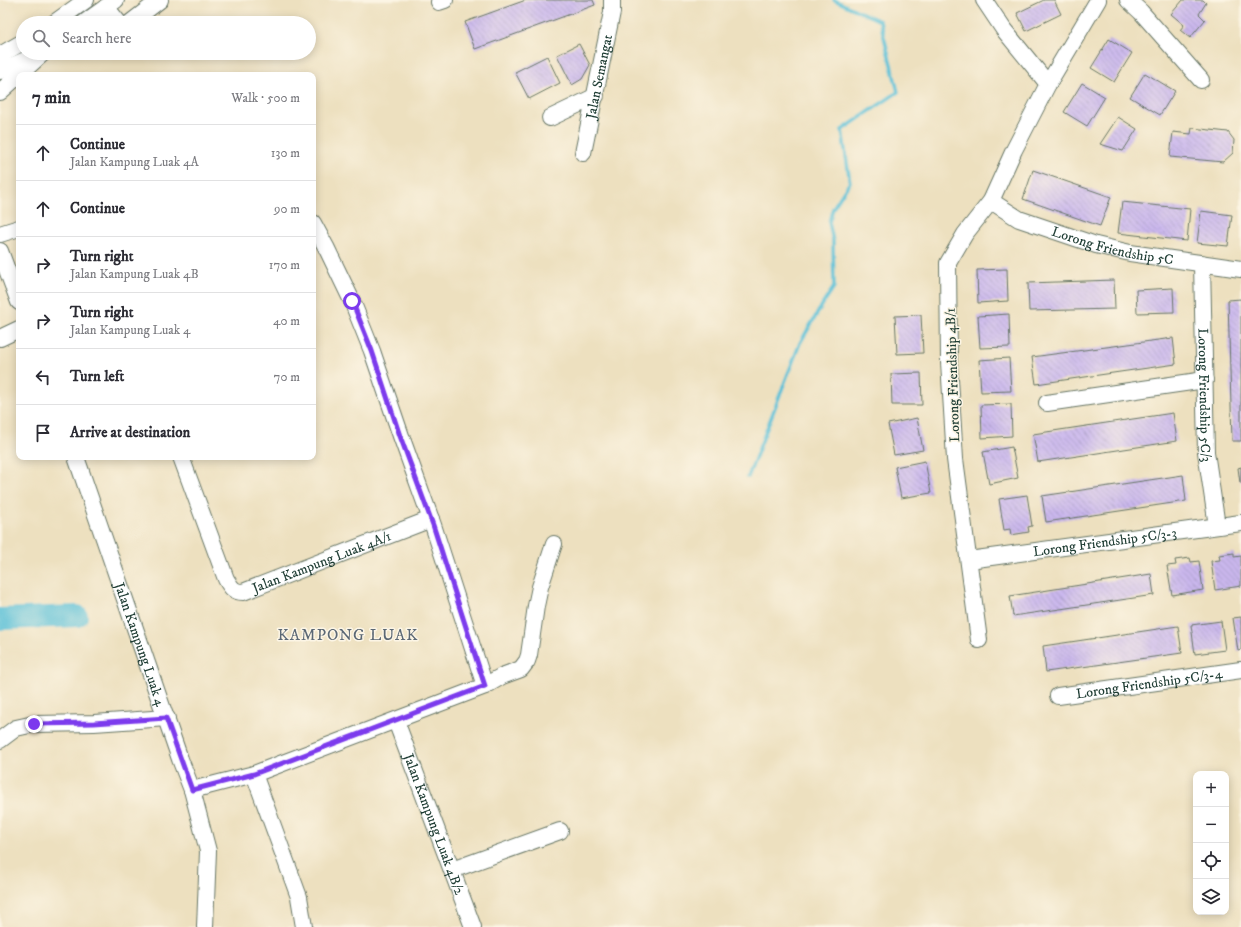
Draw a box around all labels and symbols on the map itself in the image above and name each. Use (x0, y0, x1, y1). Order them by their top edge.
street label: Jalan Semangat (582, 32, 617, 123)
street label: Lorong Friendship 5C (1049, 223, 1175, 269)
route start (343, 292, 361, 310)
street label: Lorong Friendship 4B/1 (942, 308, 964, 442)
street label: Lorong Friendship 5C/3 (1193, 328, 1215, 463)
street label: Lorong Friendship 5C/3-3 (1032, 524, 1178, 561)
street label: Jalan Kampung Luak 4A/1 (248, 527, 394, 598)
street label: Jalan Kampung Luak 4 (109, 578, 169, 710)
district label: KAMPONG LUAK (278, 625, 418, 645)
street label: Lorong Friendship 5C/3-4 (1075, 665, 1224, 703)
route end (25, 715, 43, 733)
street label: Jalan Kampung Luak 4B/2 (398, 749, 468, 898)

